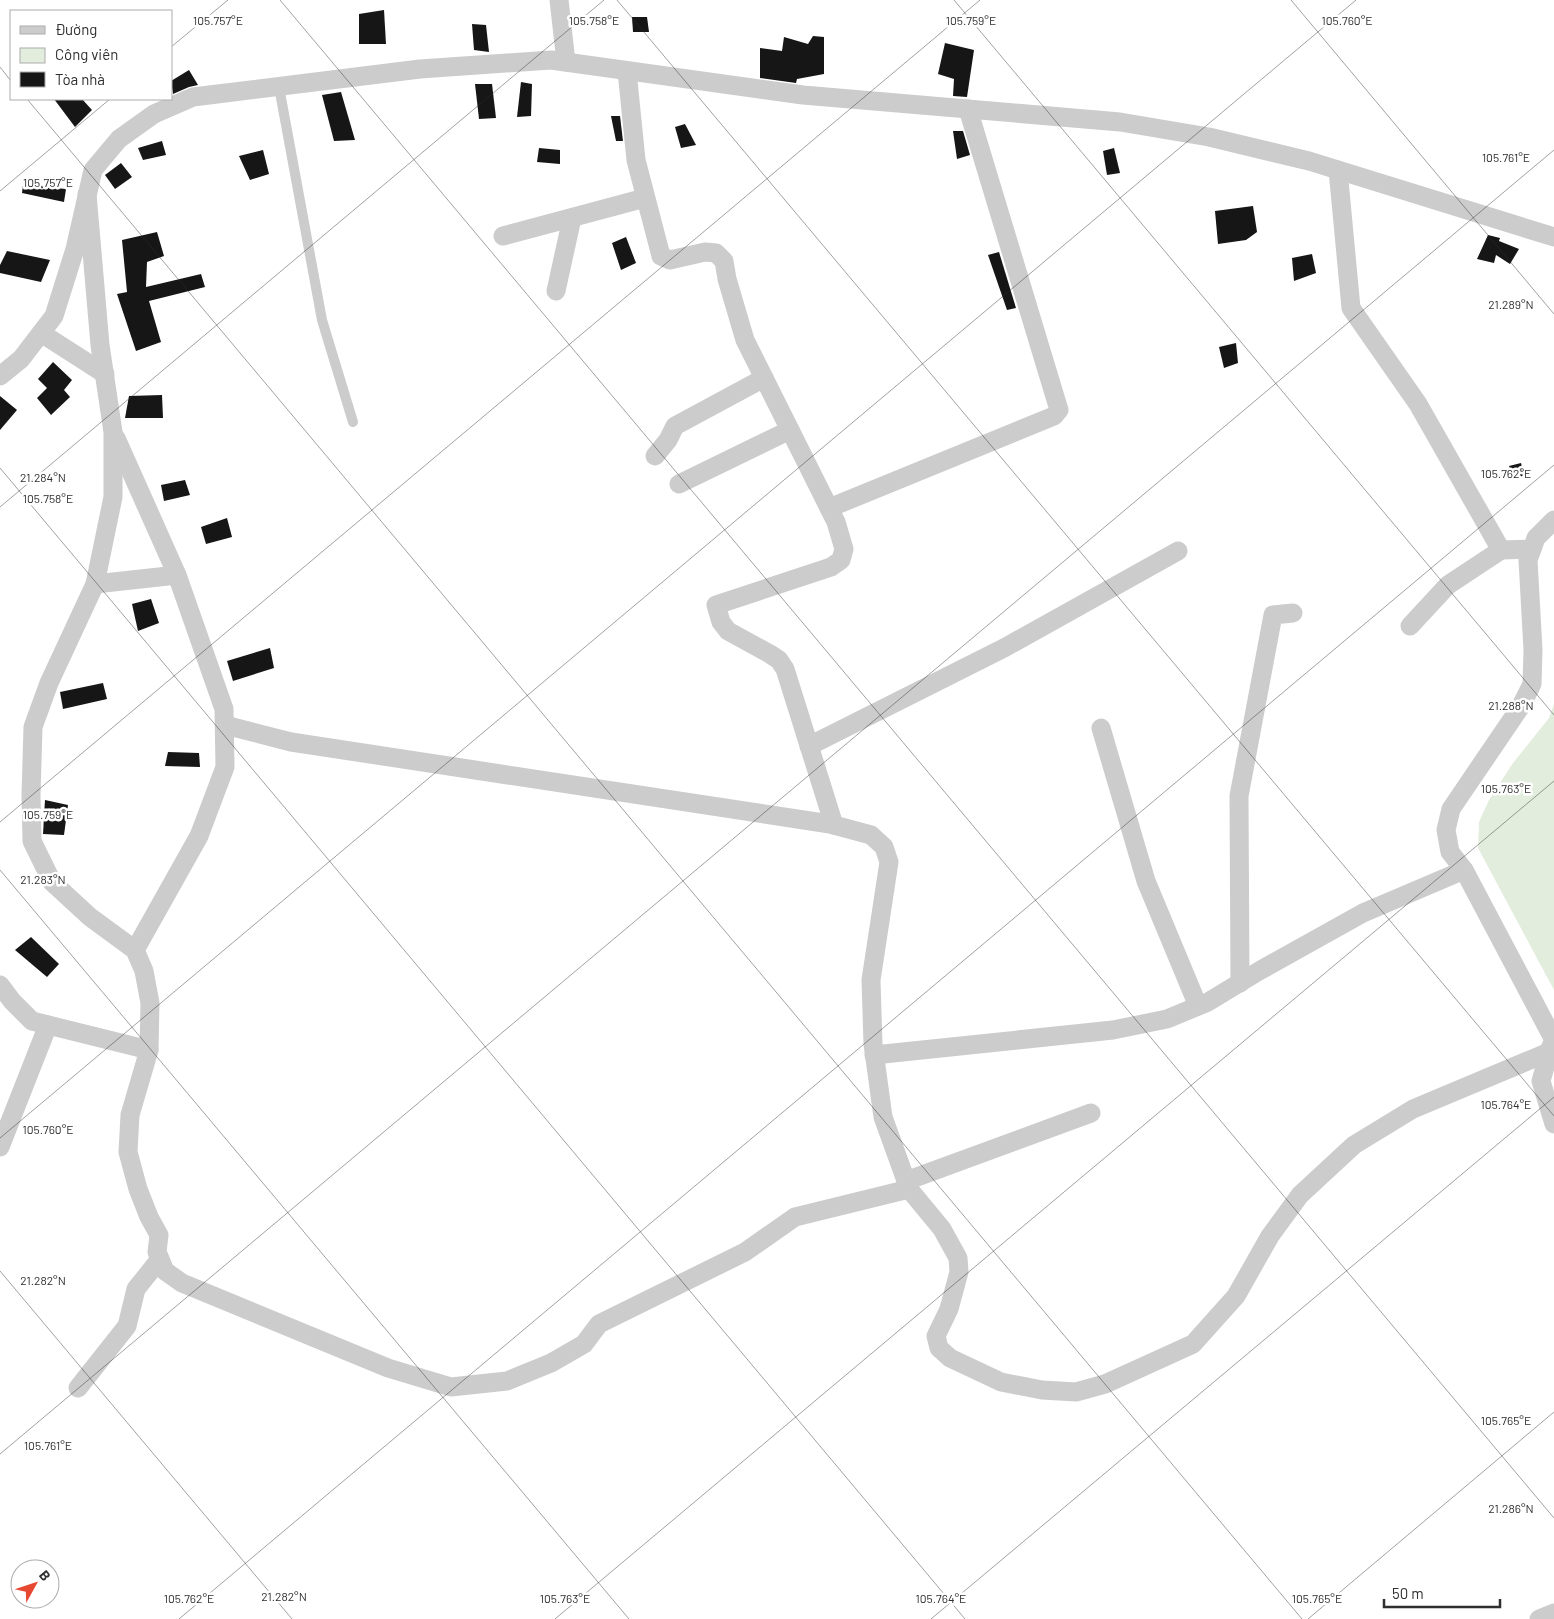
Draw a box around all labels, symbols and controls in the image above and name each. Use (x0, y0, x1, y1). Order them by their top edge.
legend (10, 10, 172, 100)
text: 105.757°E (193, 13, 243, 27)
text: 105.758°E (569, 13, 619, 27)
text: 105.759°E (946, 13, 996, 27)
text: 105.760°E (1322, 13, 1372, 27)
text: Đường (55, 20, 97, 38)
text: Công viên (55, 45, 118, 63)
text: Tòa nhà (55, 70, 105, 88)
text: 105.761°E (1482, 150, 1530, 164)
text: 105.757°E (23, 175, 73, 189)
text: 21.289°N (1488, 297, 1534, 311)
text: 105.762°E (1481, 466, 1531, 480)
text: 21.284°N (20, 470, 66, 484)
text: 105.758°E (23, 491, 73, 505)
text: 21.288°N (1488, 698, 1534, 712)
text: 105.763°E (1481, 781, 1531, 795)
text: 105.759°E (23, 807, 73, 821)
text: 21.283°N (20, 872, 66, 886)
text: 105.764°E (1481, 1097, 1531, 1111)
text: 105.760°E (23, 1122, 73, 1136)
text: 21.282°N (20, 1273, 66, 1287)
text: 105.765°E (1481, 1413, 1531, 1427)
text: 105.761°E (24, 1438, 72, 1452)
text: 21.286°N (1488, 1501, 1534, 1515)
north arrow (10, 1559, 60, 1609)
text: B (36, 1567, 55, 1584)
scale bar (1384, 1576, 1500, 1608)
text: 50 m (1392, 1584, 1424, 1602)
text: 21.282°N (261, 1589, 307, 1603)
text: 105.762°E (164, 1591, 214, 1605)
text: 105.763°E (540, 1591, 590, 1605)
text: 105.764°E (916, 1591, 966, 1605)
text: 105.765°E (1292, 1591, 1342, 1605)

